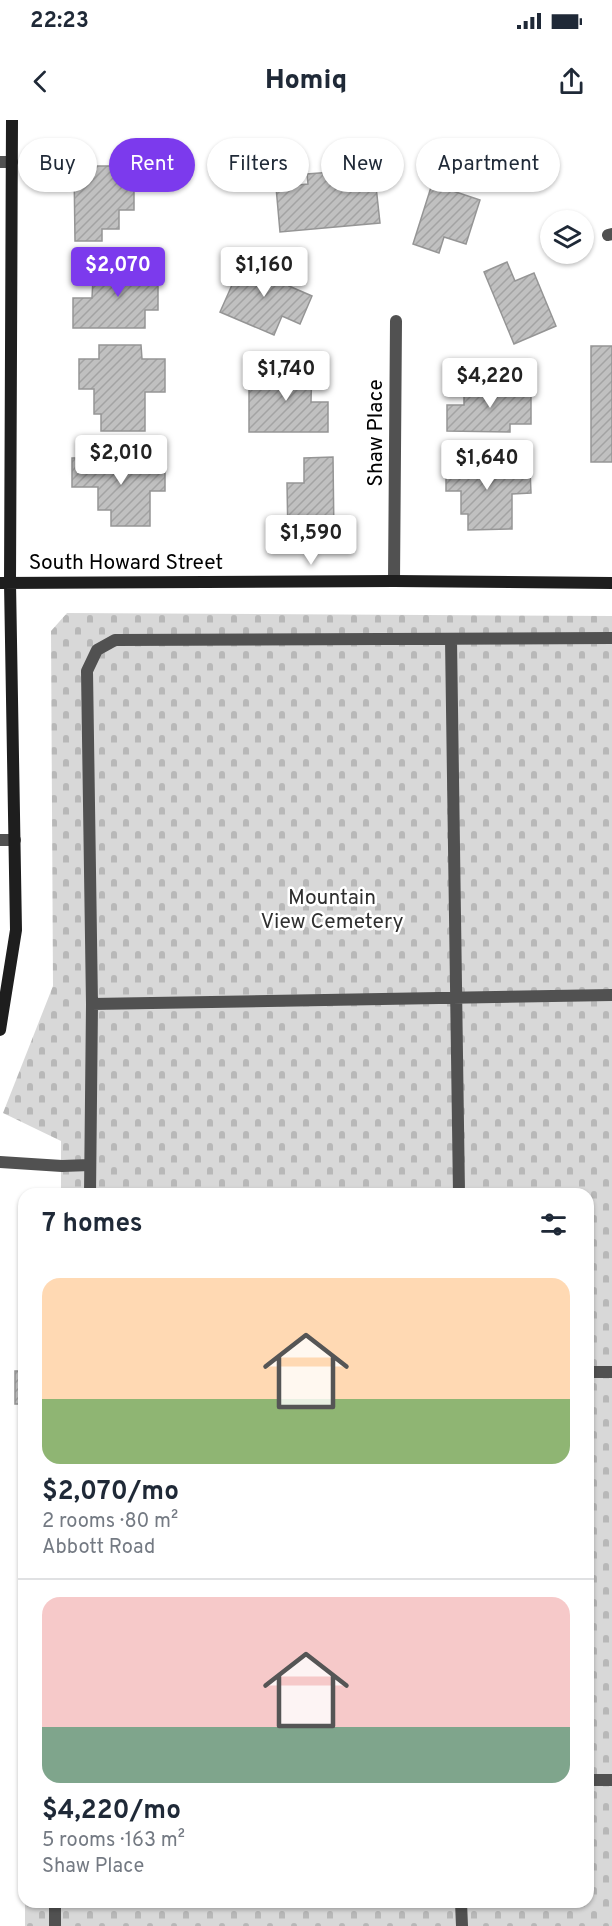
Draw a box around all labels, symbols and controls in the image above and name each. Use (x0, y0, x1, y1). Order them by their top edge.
text: 22:23 (30, 8, 89, 35)
text: Homiq (265, 64, 347, 98)
icon: back (24, 65, 57, 98)
icon: share (555, 65, 588, 98)
chip: Buy (18, 138, 97, 192)
chip: Rent (109, 138, 195, 192)
chip: Filters (207, 138, 309, 192)
chip: New (321, 138, 404, 192)
chip: Apartment (416, 138, 560, 192)
map controls (540, 210, 594, 264)
button: layers (540, 210, 594, 264)
pin: $2,070 (69, 247, 167, 298)
pin: $1,160 (215, 247, 313, 298)
text: $2,070 (85, 253, 151, 279)
text: $1,160 (235, 253, 293, 279)
pin: $1,740 (237, 351, 335, 402)
text: $1,740 (257, 357, 315, 383)
pin: $4,220 (441, 358, 539, 409)
text: $4,220 (456, 364, 524, 390)
street label: Shaw Place (363, 379, 390, 487)
pin: $2,010 (72, 435, 170, 486)
pin: $1,640 (438, 440, 536, 491)
text: $2,010 (89, 441, 153, 467)
text: $1,640 (455, 446, 519, 472)
pin: $1,590 (262, 515, 360, 566)
text: $1,590 (280, 521, 343, 547)
street label: South Howard Street (29, 550, 223, 577)
park label: Mountain View Cemetery (260, 885, 404, 936)
text: 7 homes (42, 1208, 142, 1241)
icon: filters (537, 1208, 570, 1241)
icon: home (252, 1317, 360, 1425)
text: $2,070/mo (42, 1476, 179, 1509)
text: 2 rooms · 80 m² (42, 1509, 178, 1535)
text: Abbott Road (42, 1535, 155, 1561)
icon: home (252, 1636, 360, 1744)
text: $4,220/mo (42, 1795, 181, 1828)
text: 5 rooms · 163 m² (42, 1828, 185, 1854)
text: Shaw Place (42, 1854, 144, 1880)

